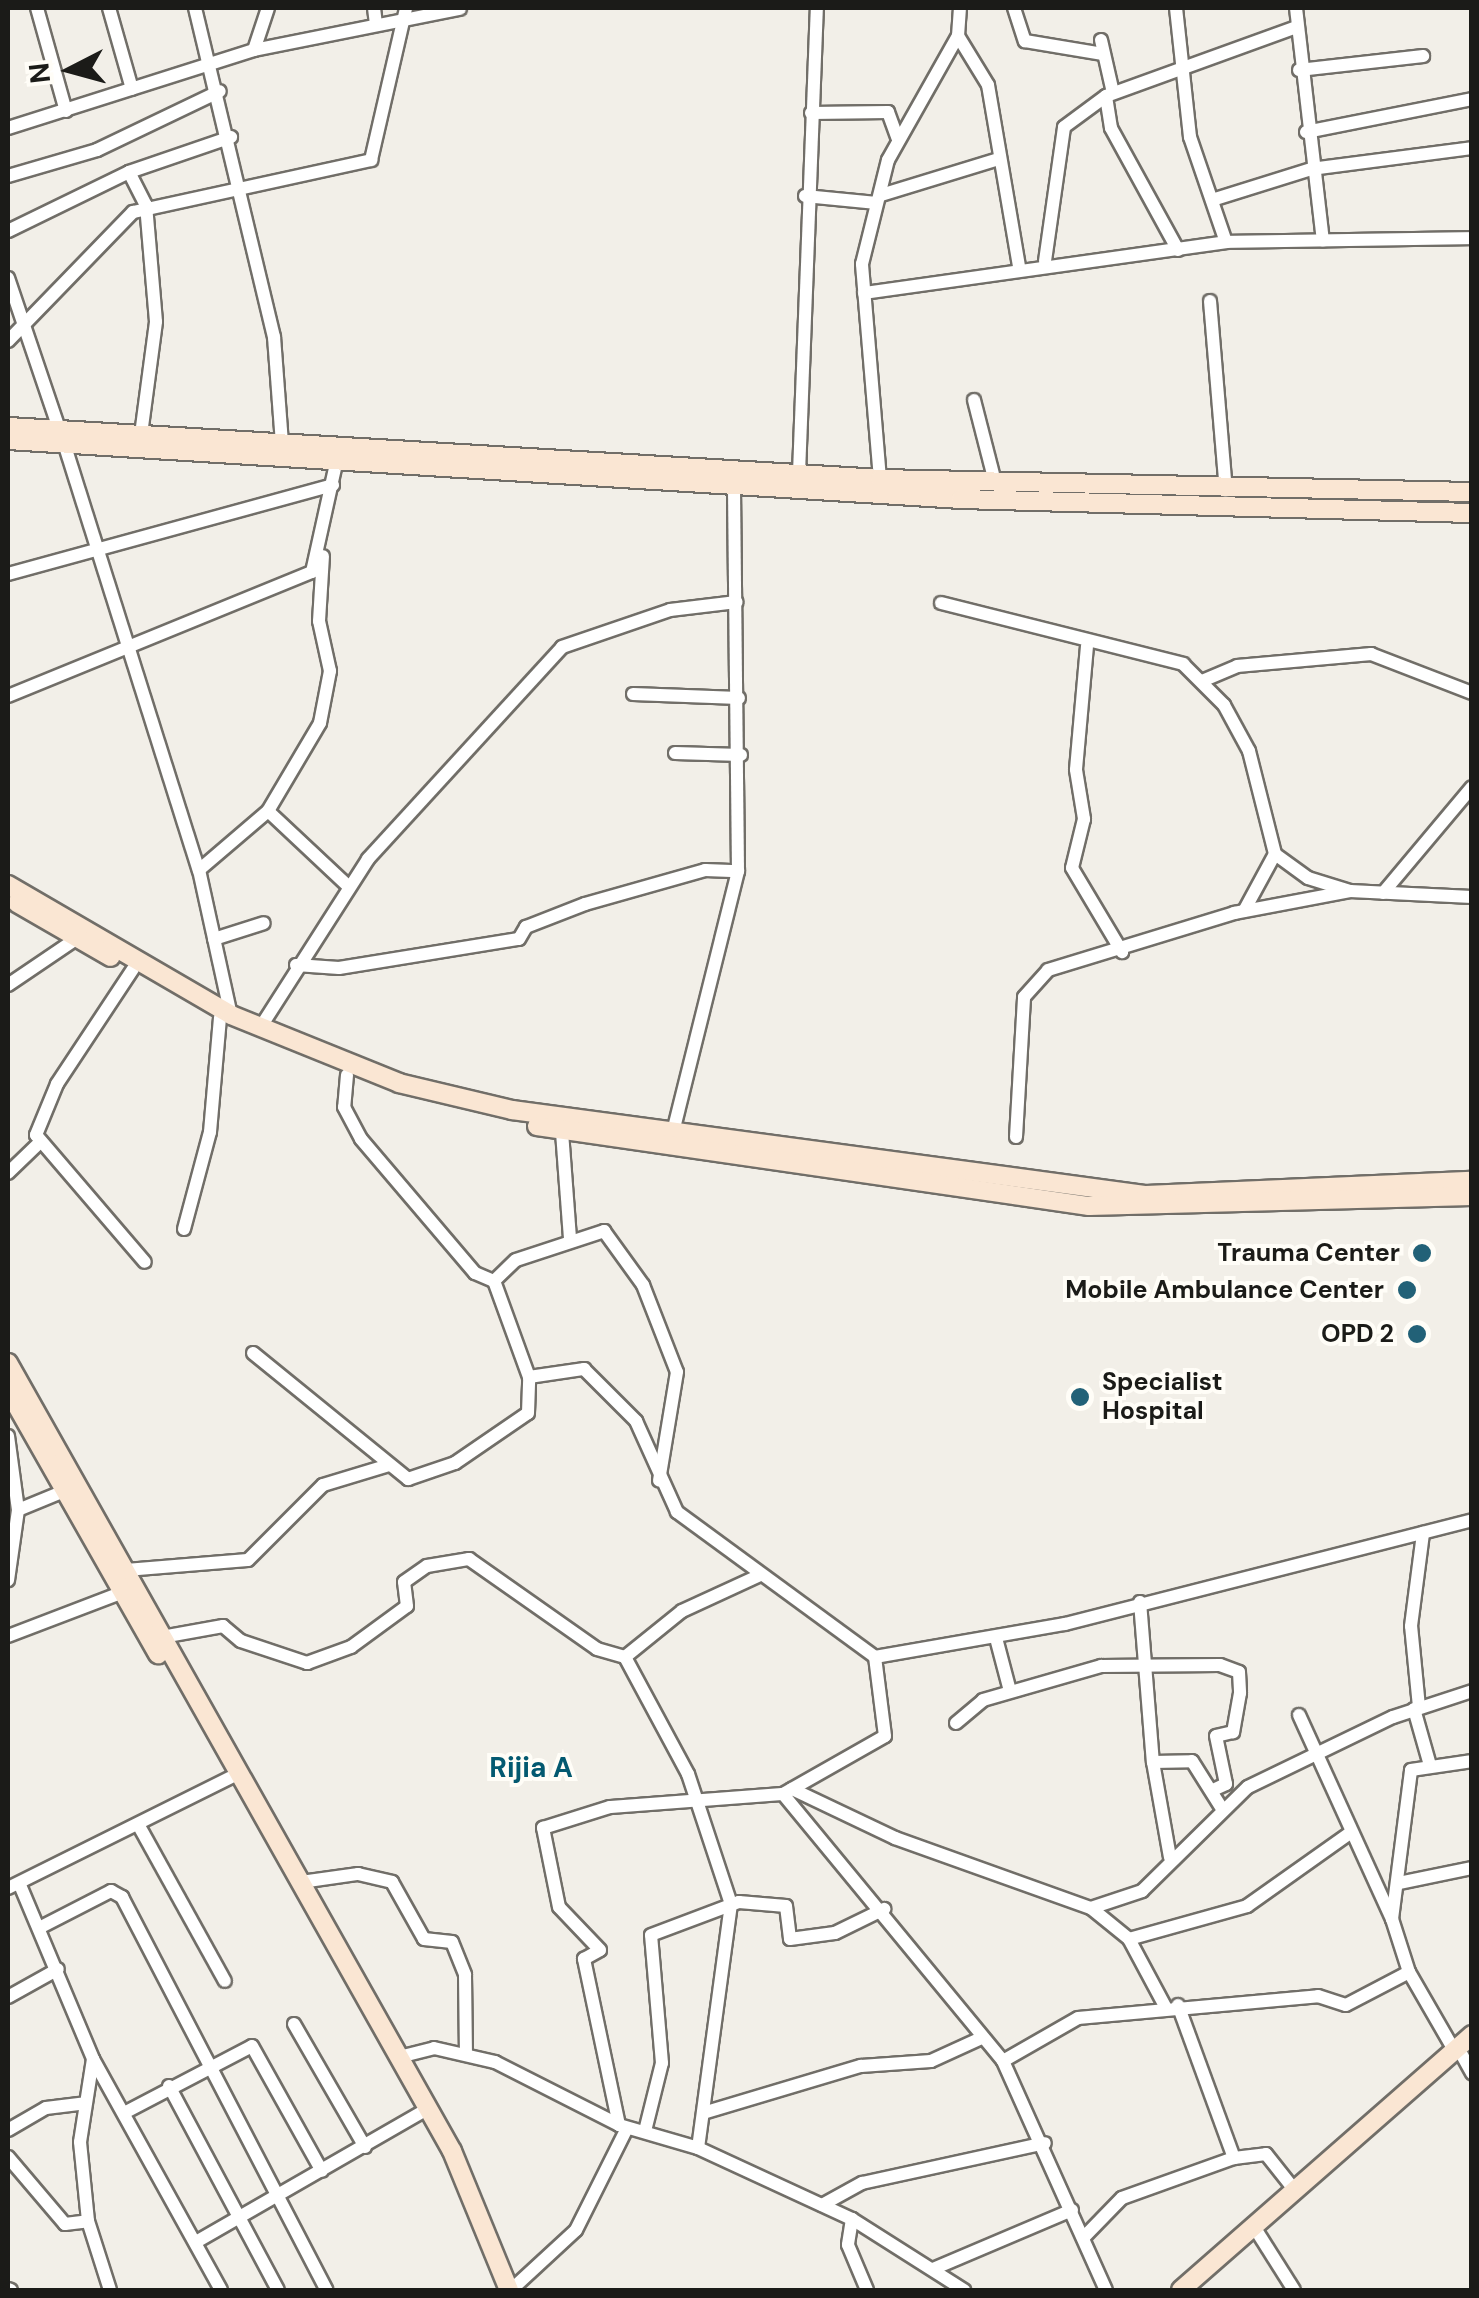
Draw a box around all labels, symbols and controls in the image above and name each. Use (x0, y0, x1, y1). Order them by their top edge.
north arrow (20, 20, 120, 120)
text: N (20, 61, 59, 85)
place label: Trauma Center (1217, 1238, 1400, 1268)
marker: Trauma Center (1409, 1240, 1435, 1266)
place label: Mobile Ambulance Center (1065, 1275, 1384, 1305)
marker: Mobile Ambulance Center (1394, 1277, 1420, 1303)
place label: OPD 2 (1321, 1319, 1394, 1349)
marker: OPD 2 (1404, 1321, 1430, 1347)
place label: Specialist Hospital (1102, 1368, 1222, 1427)
marker: Specialist Hospital (1067, 1384, 1093, 1410)
district label: Rijia A (489, 1751, 573, 1785)

